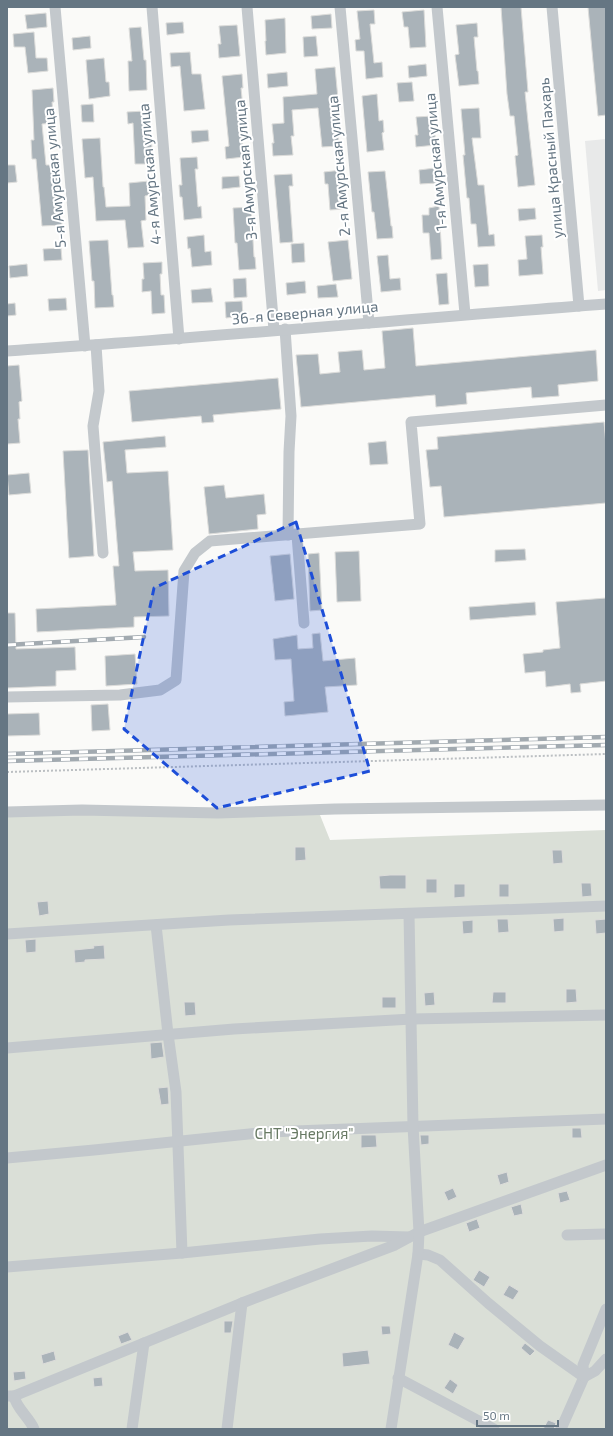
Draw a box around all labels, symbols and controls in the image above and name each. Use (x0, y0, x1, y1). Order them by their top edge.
street label: улица Красный Пахарь (534, 77, 567, 239)
street label: 1-я Амурская улица (420, 92, 451, 232)
street label: 2-я Амурская улица (323, 95, 354, 237)
street label: 3-я Амурская улица (230, 99, 261, 241)
street label: 4-я Амурская улица (134, 103, 165, 246)
street label: 5-я Амурская улица (39, 107, 70, 249)
street label: 36-я Северная улица (231, 297, 379, 328)
park label: СНТ "Энергия" (255, 1124, 354, 1142)
scale bar (477, 1402, 558, 1428)
text: 50 m (483, 1408, 510, 1422)

